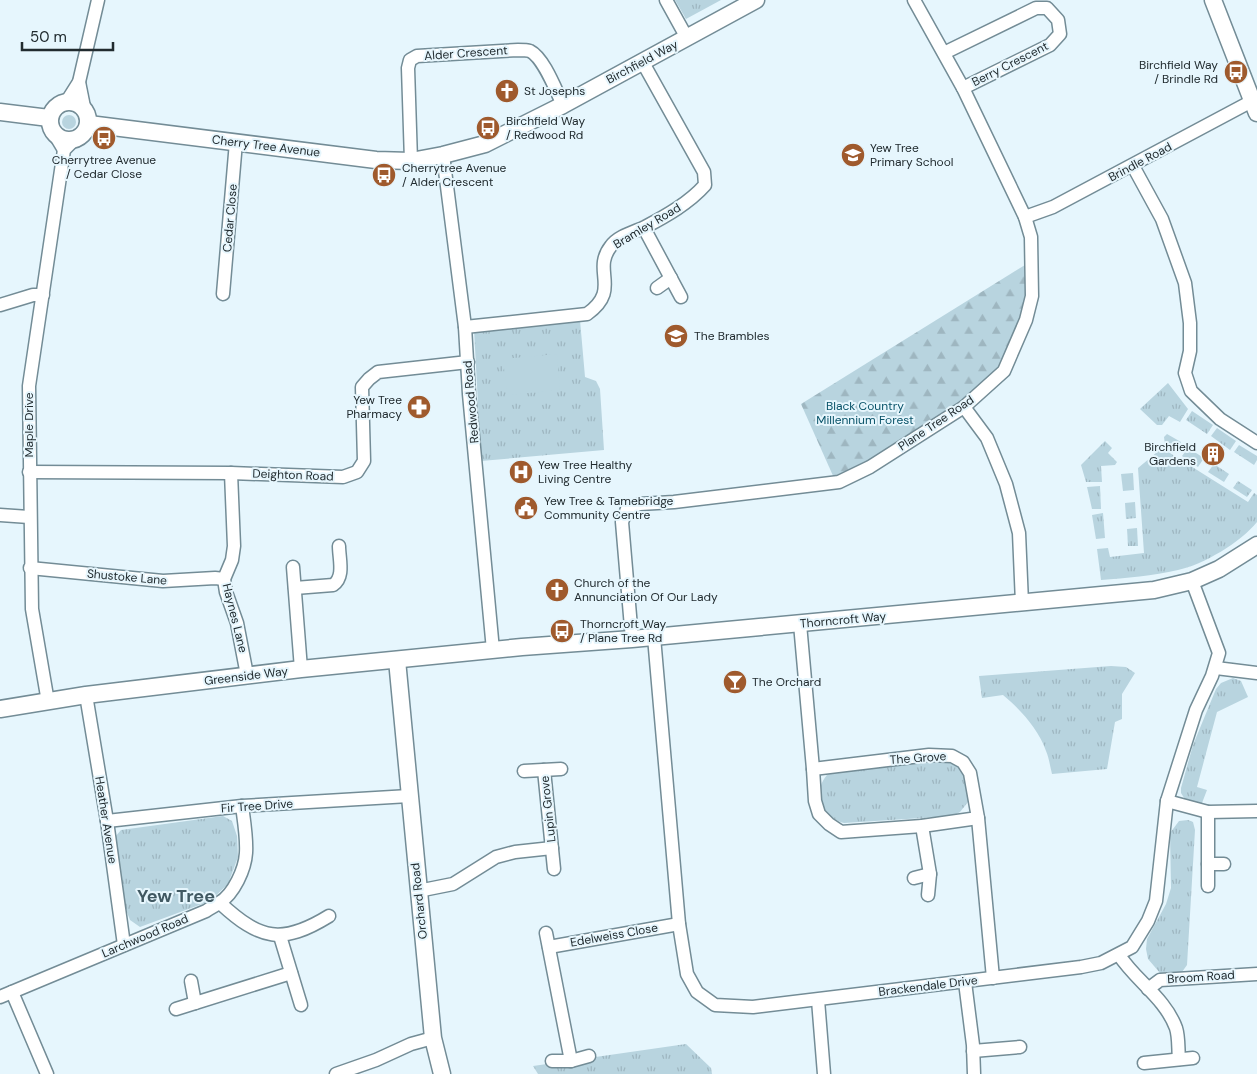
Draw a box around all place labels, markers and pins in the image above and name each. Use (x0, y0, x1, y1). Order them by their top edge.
place label: Birchfield Way / Brindle Rd (1139, 57, 1218, 87)
bus stop icon: Birchfield Way / Brindle Rd (1223, 59, 1249, 85)
church icon: St Josephs (494, 78, 520, 104)
place label: St Josephs (524, 83, 585, 99)
place label: Birchfield Way / Redwood Rd (506, 113, 585, 143)
bus stop icon: Birchfield Way / Redwood Rd (475, 115, 501, 141)
bus stop icon: Cherrytree Avenue / Cedar Close (91, 125, 117, 151)
place label: Yew Tree Primary School (870, 140, 953, 170)
school or university icon: Yew Tree Primary School (840, 142, 866, 168)
place label: Cherrytree Avenue / Cedar Close (52, 152, 156, 182)
place label: Cherrytree Avenue / Alder Crescent (402, 160, 507, 190)
bus stop icon: Cherrytree Avenue / Alder Crescent (371, 162, 397, 188)
school or university icon: The Brambles (663, 323, 689, 349)
place label: The Brambles (694, 328, 770, 344)
place label: Yew Tree Pharmacy (346, 392, 402, 422)
pharmacy icon: Yew Tree Pharmacy (406, 394, 432, 420)
place label: Birchfield Gardens (1144, 439, 1196, 469)
building icon: Birchfield Gardens (1200, 441, 1226, 467)
place label: Yew Tree Healthy Living Centre (538, 457, 633, 487)
hospital icon: Yew Tree Healthy Living Centre (508, 459, 534, 485)
place label: Yew Tree & Tamebridge Community Centre (544, 493, 674, 523)
public building icon: Yew Tree & Tamebridge Community Centre (513, 495, 539, 521)
place label: Church of the Annunciation Of Our Lady (574, 575, 718, 605)
church icon: Church of the Annunciation Of Our Lady (544, 577, 570, 603)
place label: Thorncroft Way / Plane Tree Rd (580, 616, 667, 646)
bus stop icon: Thorncroft Way / Plane Tree Rd (549, 618, 575, 644)
bar icon: The Orchard (722, 669, 748, 695)
place label: The Orchard (752, 674, 821, 690)

